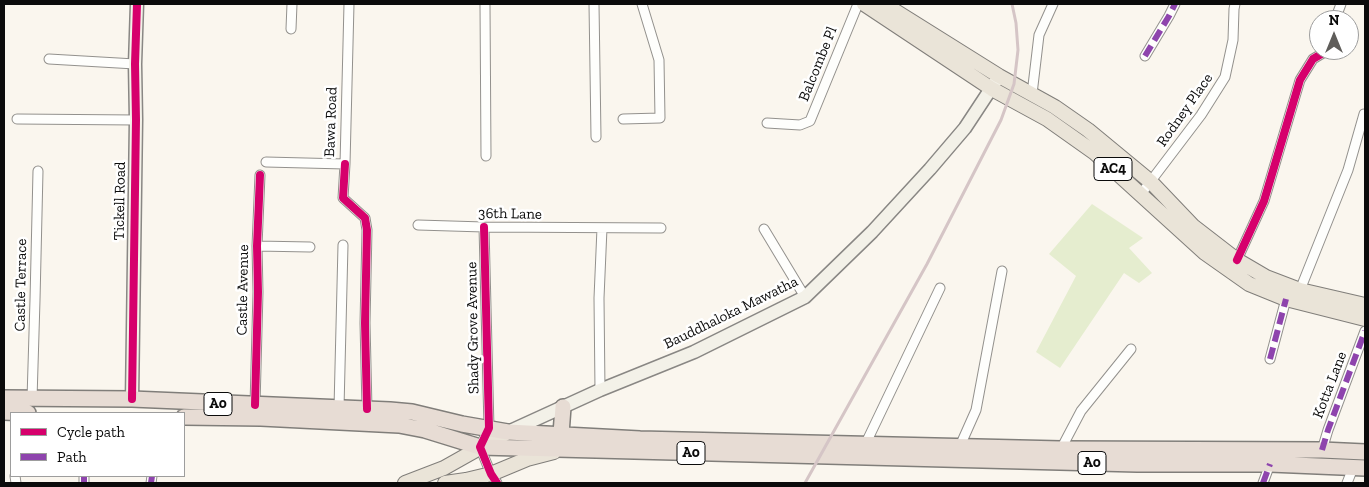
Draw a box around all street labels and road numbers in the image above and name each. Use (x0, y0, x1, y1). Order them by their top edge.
street label: Balcombe Pl (795, 24, 841, 104)
street label: Rodney Place (1153, 70, 1217, 150)
street label: Bawa Road (321, 87, 341, 157)
road number: AC4 (1094, 157, 1132, 180)
street label: Tickell Road (110, 162, 130, 240)
street label: 36th Lane (478, 204, 542, 224)
street label: Castle Terrace (11, 238, 31, 332)
street label: Castle Avenue (233, 244, 253, 336)
street label: Shady Grove Avenue (463, 262, 483, 394)
street label: Bauddhaloka Mawatha (661, 273, 801, 353)
street label: Kotta Lane (1309, 349, 1351, 421)
road number: A0 (204, 392, 232, 416)
road number: A0 (677, 442, 705, 464)
road number: A0 (1078, 452, 1106, 474)

